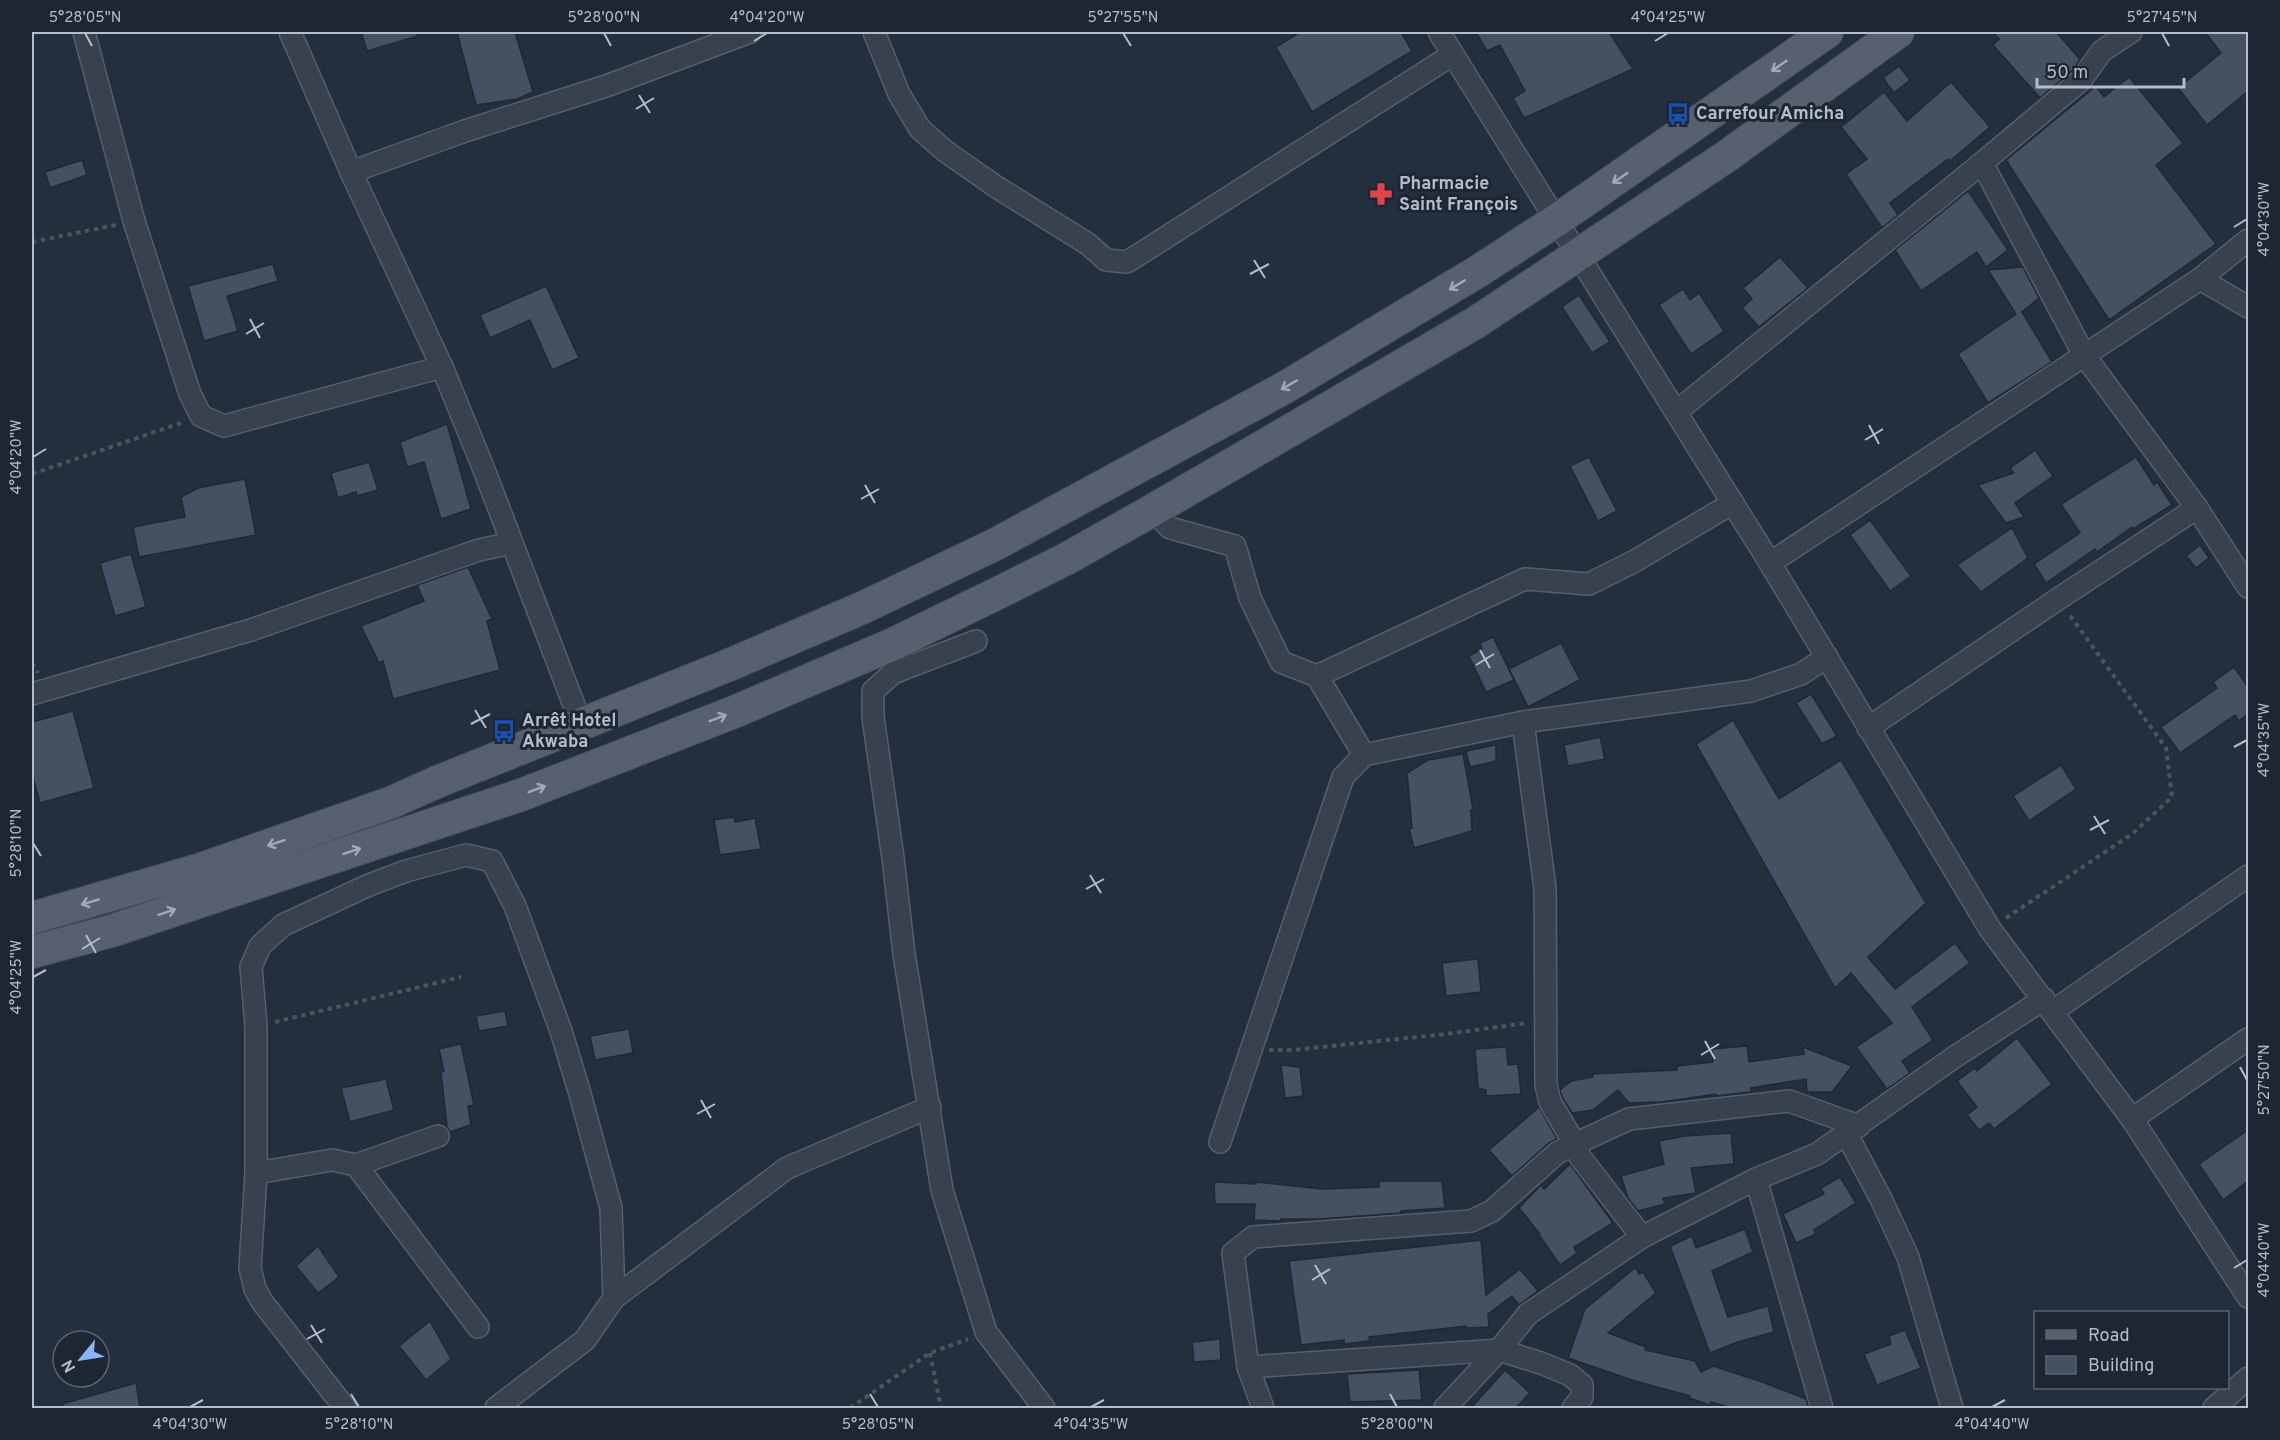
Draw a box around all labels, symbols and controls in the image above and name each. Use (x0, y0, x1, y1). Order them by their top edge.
text: 5°28'05"N (49, 9, 121, 28)
text: 5°28'00"N (568, 9, 640, 28)
text: 4°04'20"W (729, 9, 805, 28)
text: 5°27'55"N (1088, 9, 1158, 28)
text: 4°04'25"W (1631, 9, 1705, 28)
text: 5°27'45"N (2127, 9, 2197, 28)
scale bar (2037, 51, 2184, 89)
one-way arrow (1772, 59, 1788, 72)
text: 50 m (2046, 62, 2088, 85)
bus stop icon: Carrefour Amicha (1665, 101, 1691, 127)
place label: Carrefour Amicha (1696, 103, 1844, 126)
one-way arrow (1612, 172, 1628, 184)
place label: Pharmacie Saint François (1399, 173, 1518, 217)
pharmacy icon: Pharmacie Saint François (1368, 181, 1394, 207)
text: 4°04'30"W (2256, 182, 2275, 256)
one-way arrow (1449, 279, 1466, 291)
one-way arrow (1281, 379, 1298, 391)
text: 4°04'20"W (8, 419, 27, 495)
text: 4°04'35"W (2256, 703, 2275, 777)
place label: Arrêt Hotel Akwaba (522, 710, 617, 754)
one-way arrow (709, 712, 727, 723)
bus stop icon: Arrêt Hotel Akwaba (491, 718, 517, 744)
one-way arrow (527, 782, 546, 793)
text: 5°28'10"N (8, 809, 27, 877)
one-way arrow (267, 839, 285, 850)
one-way arrow (342, 844, 361, 855)
one-way arrow (81, 897, 100, 908)
one-way arrow (157, 906, 176, 917)
text: 4°04'25"W (8, 940, 27, 1014)
text: 5°27'50"N (2256, 1044, 2275, 1116)
text: 4°04'40"W (2256, 1222, 2275, 1298)
legend (2034, 1311, 2229, 1389)
text: Road (2088, 1325, 2130, 1348)
north arrow (51, 1329, 111, 1389)
text: Building (2088, 1355, 2154, 1378)
text: N (58, 1356, 81, 1375)
text: 4°04'30"W (153, 1416, 227, 1435)
text: 5°28'10"N (325, 1416, 393, 1435)
text: 5°28'05"N (842, 1416, 914, 1435)
text: 4°04'35"W (1054, 1416, 1128, 1435)
text: 5°28'00"N (1361, 1416, 1433, 1435)
text: 4°04'40"W (1954, 1416, 2030, 1435)

